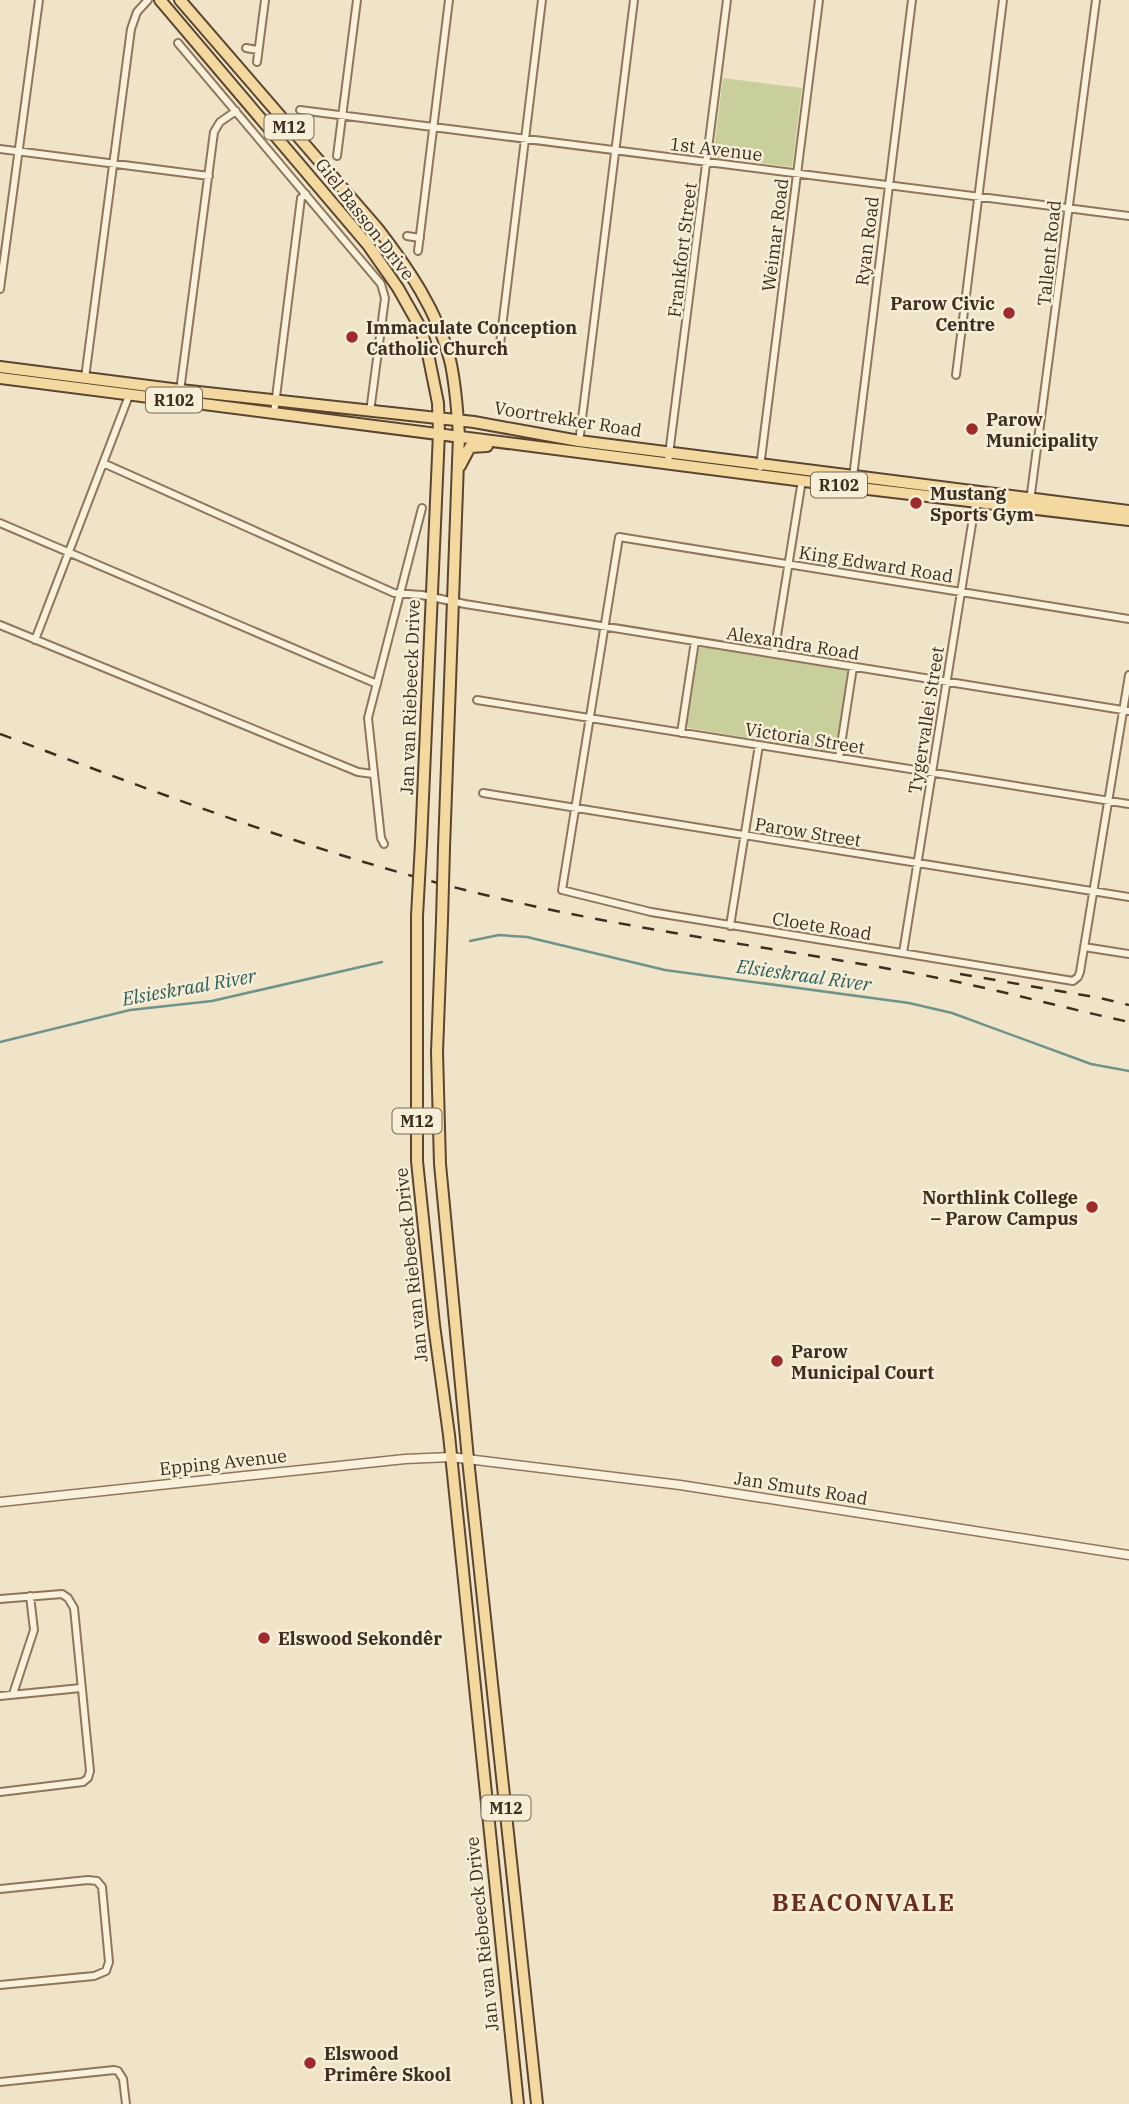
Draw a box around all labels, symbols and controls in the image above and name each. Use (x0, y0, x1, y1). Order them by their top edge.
road number: M12 (264, 114, 314, 140)
street label: 1st Avenue (668, 132, 764, 166)
street label: Giel Basson Drive (310, 153, 420, 285)
street label: Weimar Road (757, 177, 793, 293)
street label: Frankfort Street (662, 181, 702, 319)
street label: Ryan Road (850, 195, 884, 287)
street label: Tallent Road (1032, 199, 1066, 307)
place label: Parow Civic Centre (890, 292, 995, 336)
marker: Parow Civic Centre (1001, 305, 1017, 321)
place label: Immaculate Conception Catholic Church (366, 316, 577, 360)
marker: Immaculate Conception Catholic Church (344, 329, 360, 345)
road number: R102 (146, 388, 202, 412)
street label: Voortrekker Road (493, 396, 643, 442)
place label: Parow Municipality (986, 408, 1099, 452)
marker: Parow Municipality (964, 421, 980, 437)
road number: R102 (811, 472, 867, 498)
place label: Mustang Sports Gym (930, 482, 1035, 526)
marker: Mustang Sports Gym (908, 495, 924, 511)
street label: King Edward Road (797, 540, 955, 588)
street label: Jan van Riebeeck Drive (395, 599, 425, 795)
street label: Alexandra Road (725, 621, 861, 665)
street label: Tygervallei Street (903, 645, 949, 795)
street label: Victoria Street (743, 717, 867, 759)
street label: Parow Street (753, 812, 863, 852)
street label: Cloete Road (771, 907, 873, 945)
water label: Elsieskraal River (734, 954, 874, 996)
water label: Elsieskraal River (119, 963, 259, 1011)
road number: M12 (392, 1108, 442, 1134)
street label: Jan van Riebeeck Drive (389, 1167, 433, 1363)
place label: Northlink College – Parow Campus (922, 1186, 1078, 1230)
marker: Northlink College – Parow Campus (1084, 1199, 1100, 1215)
place label: Parow Municipal Court (791, 1340, 934, 1384)
marker: Parow Municipal Court (769, 1353, 785, 1369)
street label: Epping Avenue (158, 1444, 288, 1480)
street label: Jan Smuts Road (733, 1466, 869, 1510)
place label: Elswood Sekondêr (278, 1627, 442, 1650)
marker: Elswood Sekondêr (256, 1630, 272, 1646)
road number: M12 (482, 1796, 530, 1820)
street label: Jan van Riebeeck Drive (460, 1836, 504, 2032)
district label: BEACONVALE (772, 1886, 956, 1918)
place label: Elswood Primêre Skool (324, 2042, 451, 2086)
marker: Elswood Primêre Skool (302, 2055, 318, 2071)

